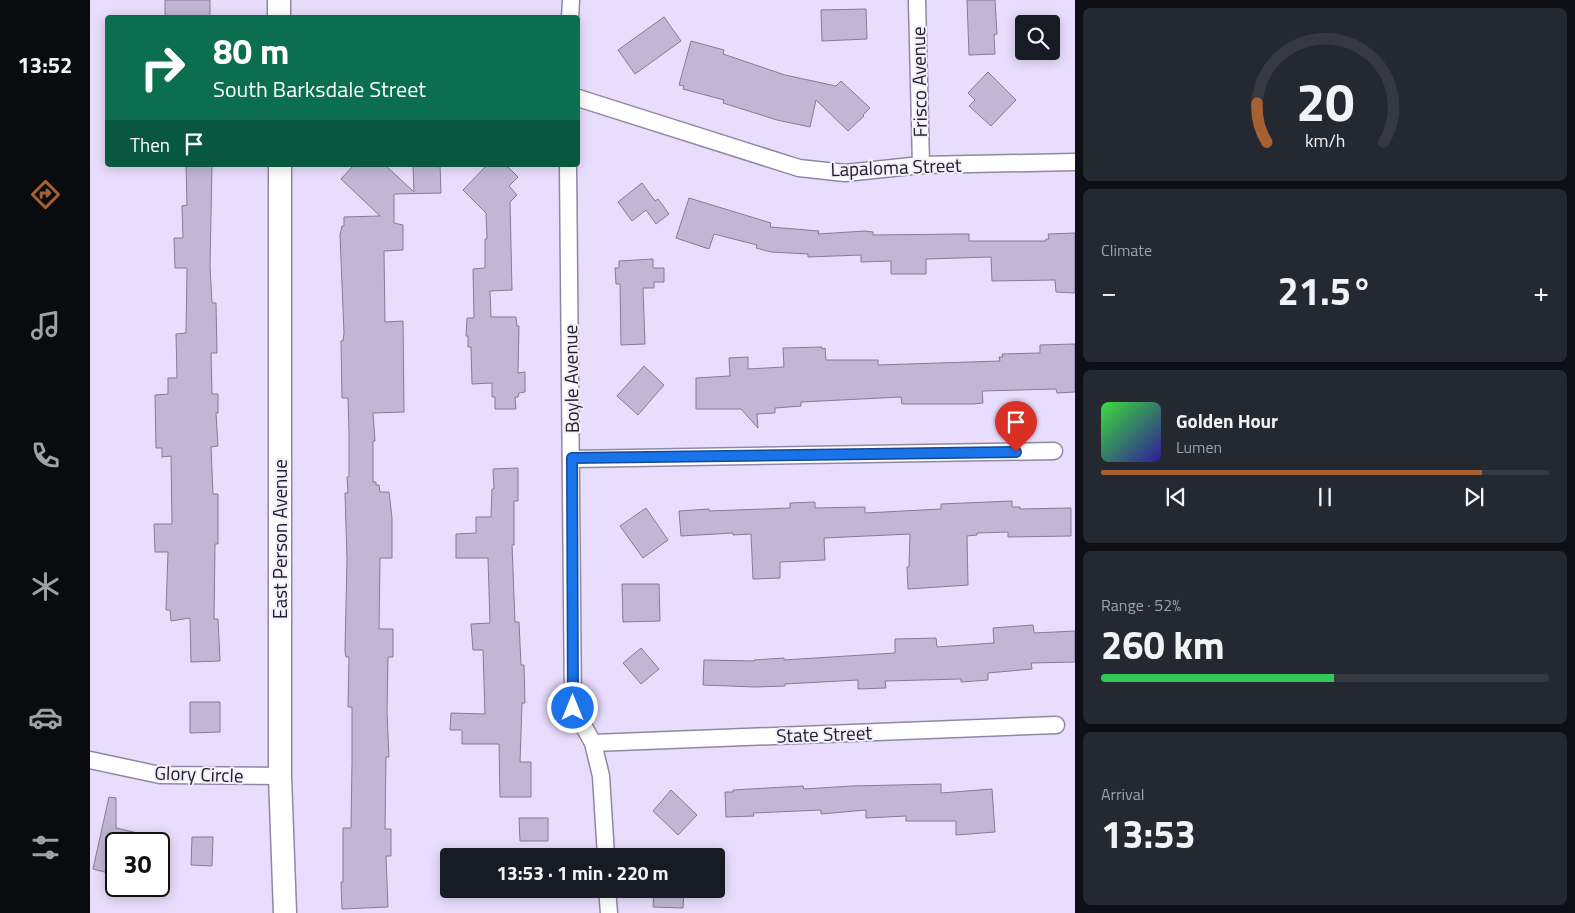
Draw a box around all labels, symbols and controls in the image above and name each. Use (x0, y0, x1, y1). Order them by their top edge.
map controls (1015, 15, 1060, 60)
button: search (1015, 15, 1060, 60)
text: 80 m (213, 24, 289, 78)
street label: Frisco Avenue (903, 26, 934, 138)
icon: right (130, 35, 195, 100)
text: 13:52 (18, 48, 72, 82)
text: 20 (1296, 62, 1354, 141)
text: South Barksdale Street (213, 72, 426, 106)
text: km/h (1305, 127, 1345, 154)
text: Then (130, 130, 170, 159)
icon: arrive (180, 130, 208, 158)
street label: Lapaloma Street (830, 150, 962, 183)
icon: directions (28, 177, 63, 212)
text: Climate (1101, 238, 1152, 262)
text: 21.5° (1278, 262, 1372, 320)
text: − (1101, 270, 1117, 313)
text: + (1533, 270, 1549, 313)
icon: music (28, 308, 63, 343)
street label: Boyle Avenue (555, 325, 586, 433)
pin (995, 401, 1037, 452)
text: Golden Hour (1176, 406, 1278, 435)
icon: arrive (1002, 408, 1030, 436)
text: Lumen (1176, 435, 1222, 459)
icon: phone (28, 438, 63, 473)
street label: East Person Avenue (265, 459, 294, 619)
icon: previous (1162, 483, 1190, 511)
icon: pause (1311, 483, 1339, 511)
icon: next (1460, 483, 1488, 511)
icon: climate (28, 569, 63, 604)
text: Range · 52% (1101, 593, 1181, 617)
text: 260 km (1101, 616, 1225, 674)
position arrow (546, 681, 598, 733)
icon: car (28, 700, 63, 735)
street label: State Street (776, 717, 873, 750)
street label: Glory Circle (154, 757, 244, 790)
text: Arrival (1101, 782, 1144, 806)
text: 13:53 (1101, 805, 1196, 863)
icon: filters (28, 830, 63, 865)
speed limit sign: 30 (105, 832, 170, 897)
text: 13:53 · 1 min · 220 m (496, 858, 669, 887)

